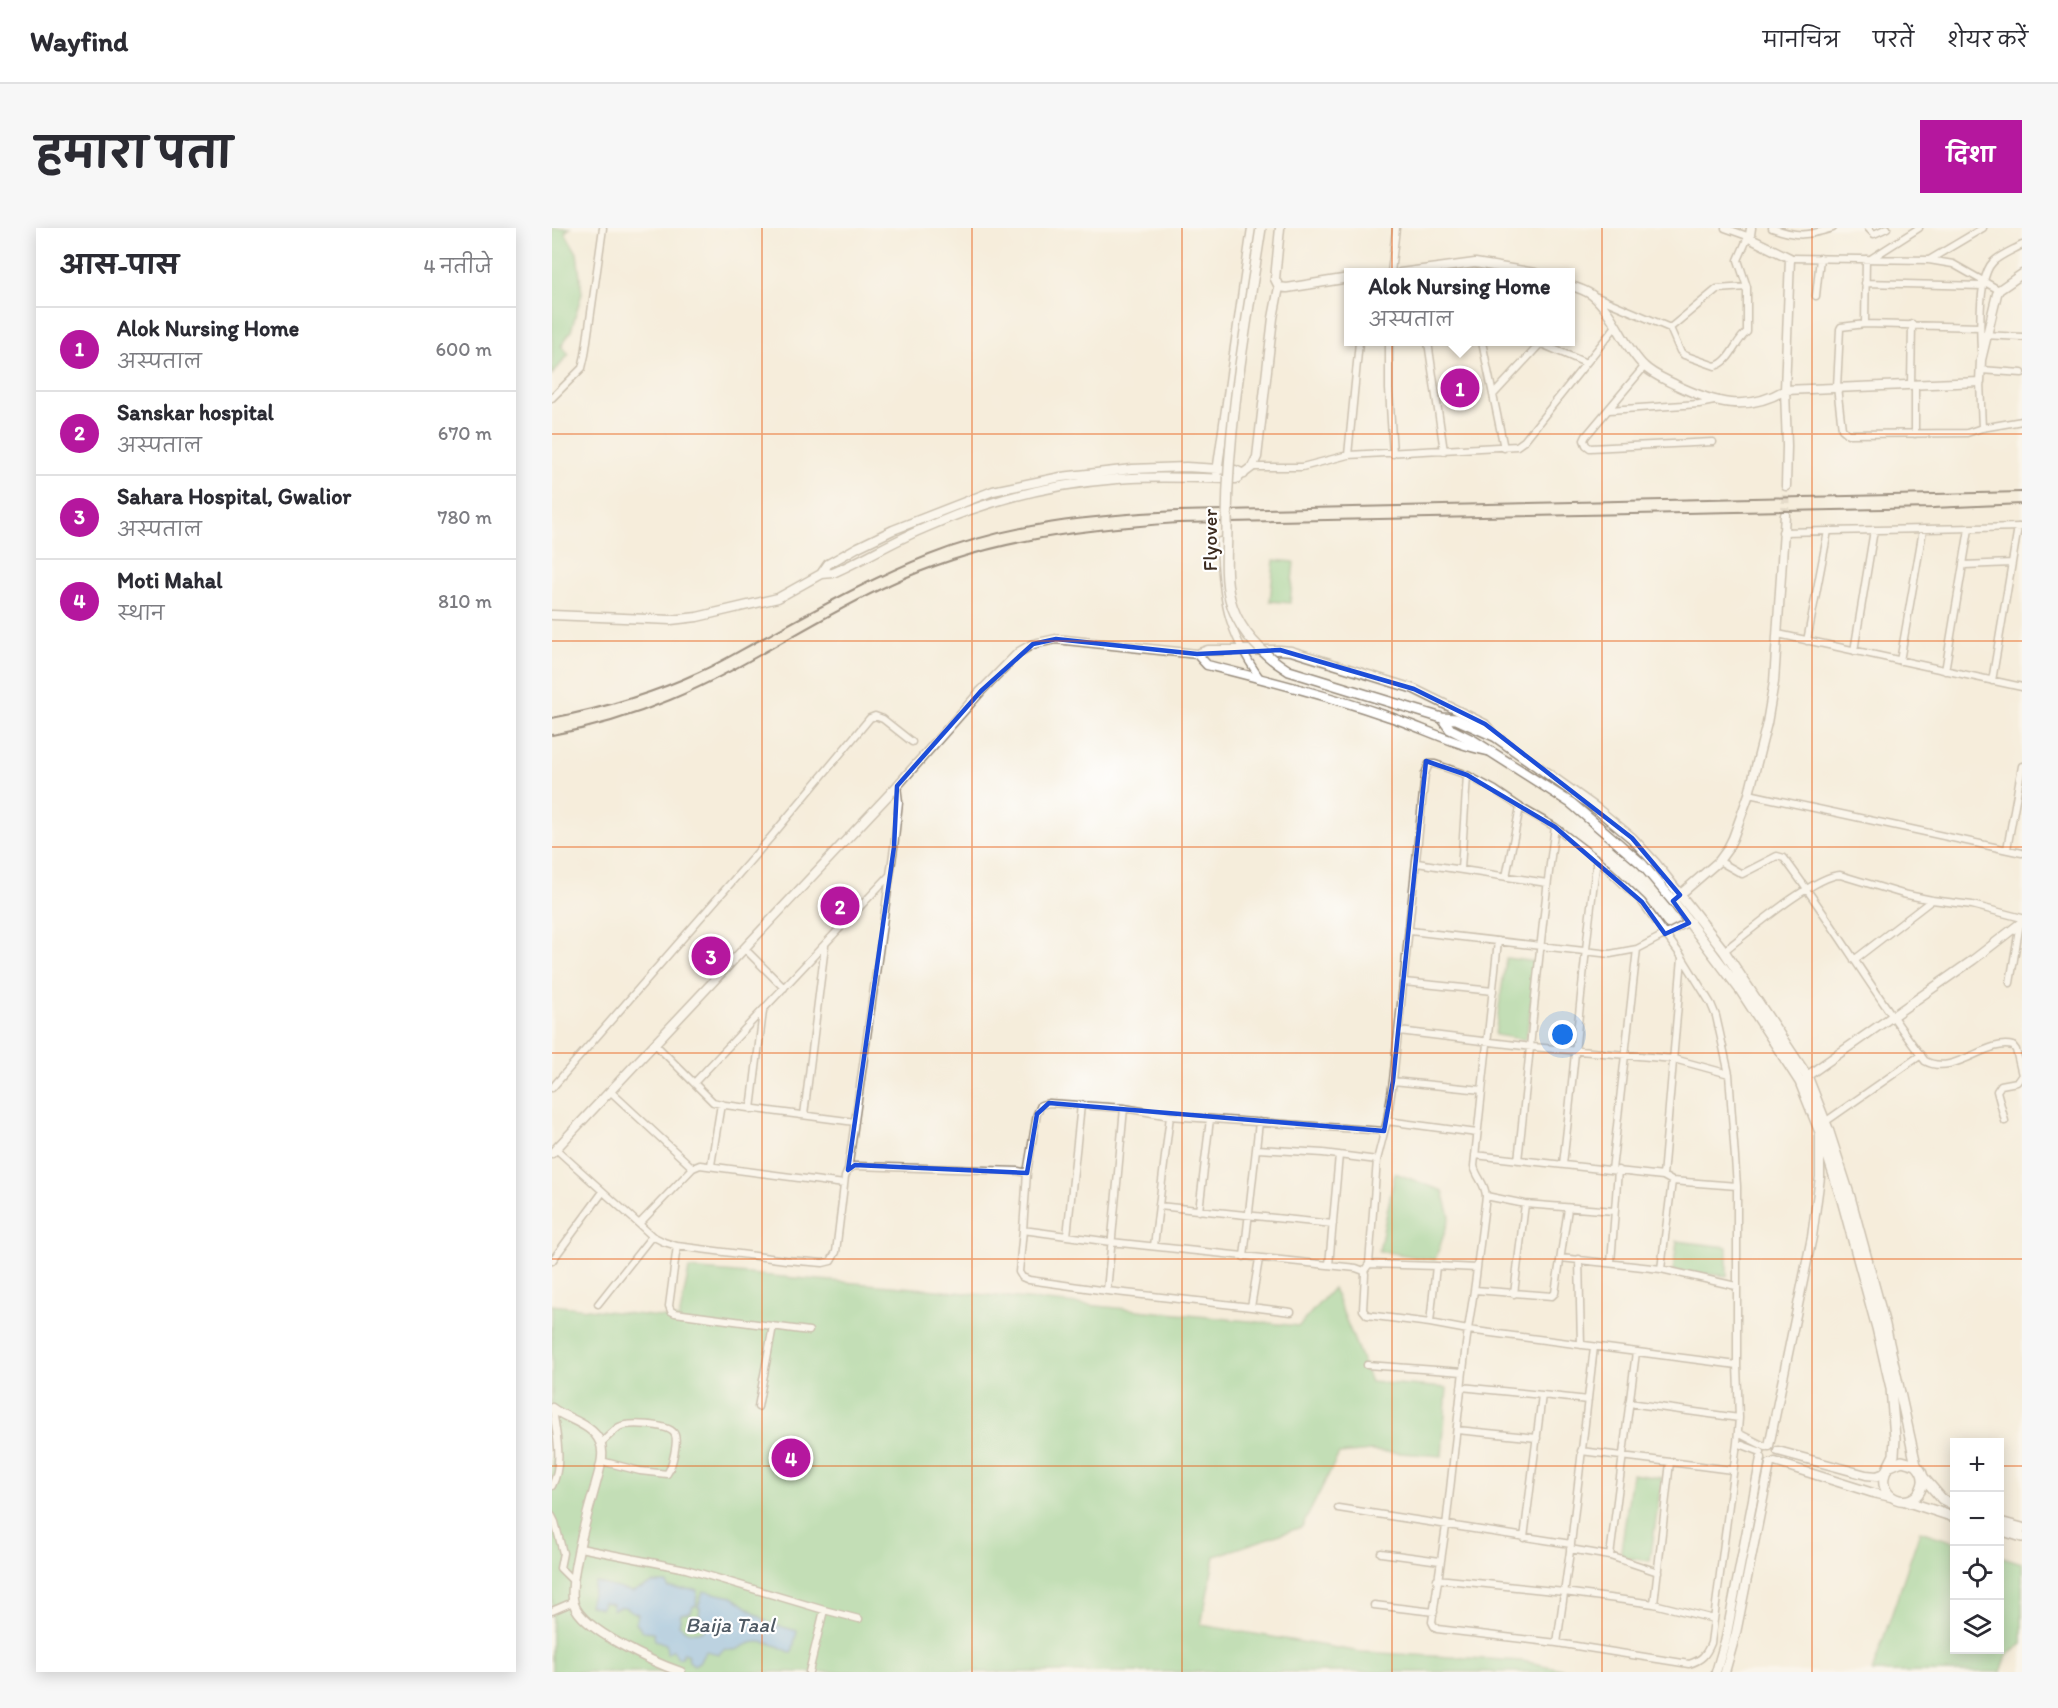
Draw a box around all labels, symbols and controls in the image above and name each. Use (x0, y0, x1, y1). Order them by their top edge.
text: Wayfind (30, 24, 128, 58)
text: मानचित्र (1763, 27, 1840, 52)
text: परतें (1873, 27, 1914, 52)
text: शेयर करें (1947, 27, 2028, 52)
button: दिशा (1920, 120, 2022, 193)
text: हमारा पता (36, 127, 232, 178)
text: आस-पास (60, 249, 179, 281)
text: 4 नतीजे (424, 254, 492, 278)
popup (1344, 268, 1575, 346)
text: Alok Nursing Home (1368, 273, 1551, 300)
text: अस्पताल (1368, 307, 1453, 331)
text: Alok Nursing Home (117, 315, 299, 342)
text: 1 (75, 337, 84, 361)
text: 600 m (435, 337, 492, 361)
text: अस्पताल (117, 349, 202, 373)
pin: 1 (1440, 366, 1480, 410)
text: Sanskar hospital (117, 399, 274, 426)
text: 2 (74, 421, 85, 445)
text: 670 m (438, 421, 492, 445)
text: अस्पताल (117, 433, 202, 457)
text: Sahara Hospital, Gwalior (117, 483, 351, 510)
text: 3 (74, 505, 85, 529)
text: 780 m (437, 505, 492, 529)
street label: Flyover (1198, 509, 1222, 571)
text: अस्पताल (117, 517, 202, 541)
text: Moti Mahal (117, 567, 222, 594)
text: 4 (73, 589, 86, 613)
text: 810 m (438, 589, 492, 613)
text: स्थान (117, 601, 164, 625)
pin: 2 (820, 884, 860, 928)
pin: 3 (692, 934, 730, 978)
your location (1548, 1020, 1577, 1049)
pin: 4 (772, 1436, 810, 1480)
map controls (1950, 1438, 2004, 1654)
button: + (1950, 1438, 2004, 1492)
button: − (1950, 1492, 2004, 1546)
button: locate (1950, 1546, 2004, 1600)
button: layers (1950, 1600, 2004, 1654)
water label: Baija Taal (685, 1612, 777, 1637)

